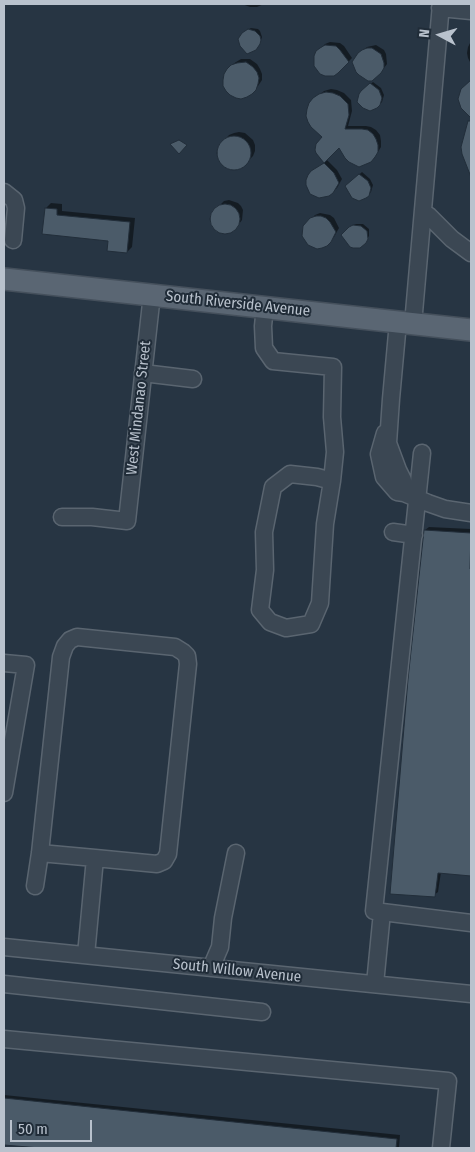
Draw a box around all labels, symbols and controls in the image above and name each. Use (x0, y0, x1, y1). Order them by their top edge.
north arrow (415, 10, 465, 60)
text: N (416, 28, 433, 38)
street label: South Riverside Avenue (165, 287, 311, 321)
street label: West Mindanao Street (123, 340, 155, 476)
street label: South Willow Avenue (172, 955, 302, 987)
scale bar (12, 1110, 95, 1142)
text: 50 m (18, 1120, 48, 1138)

